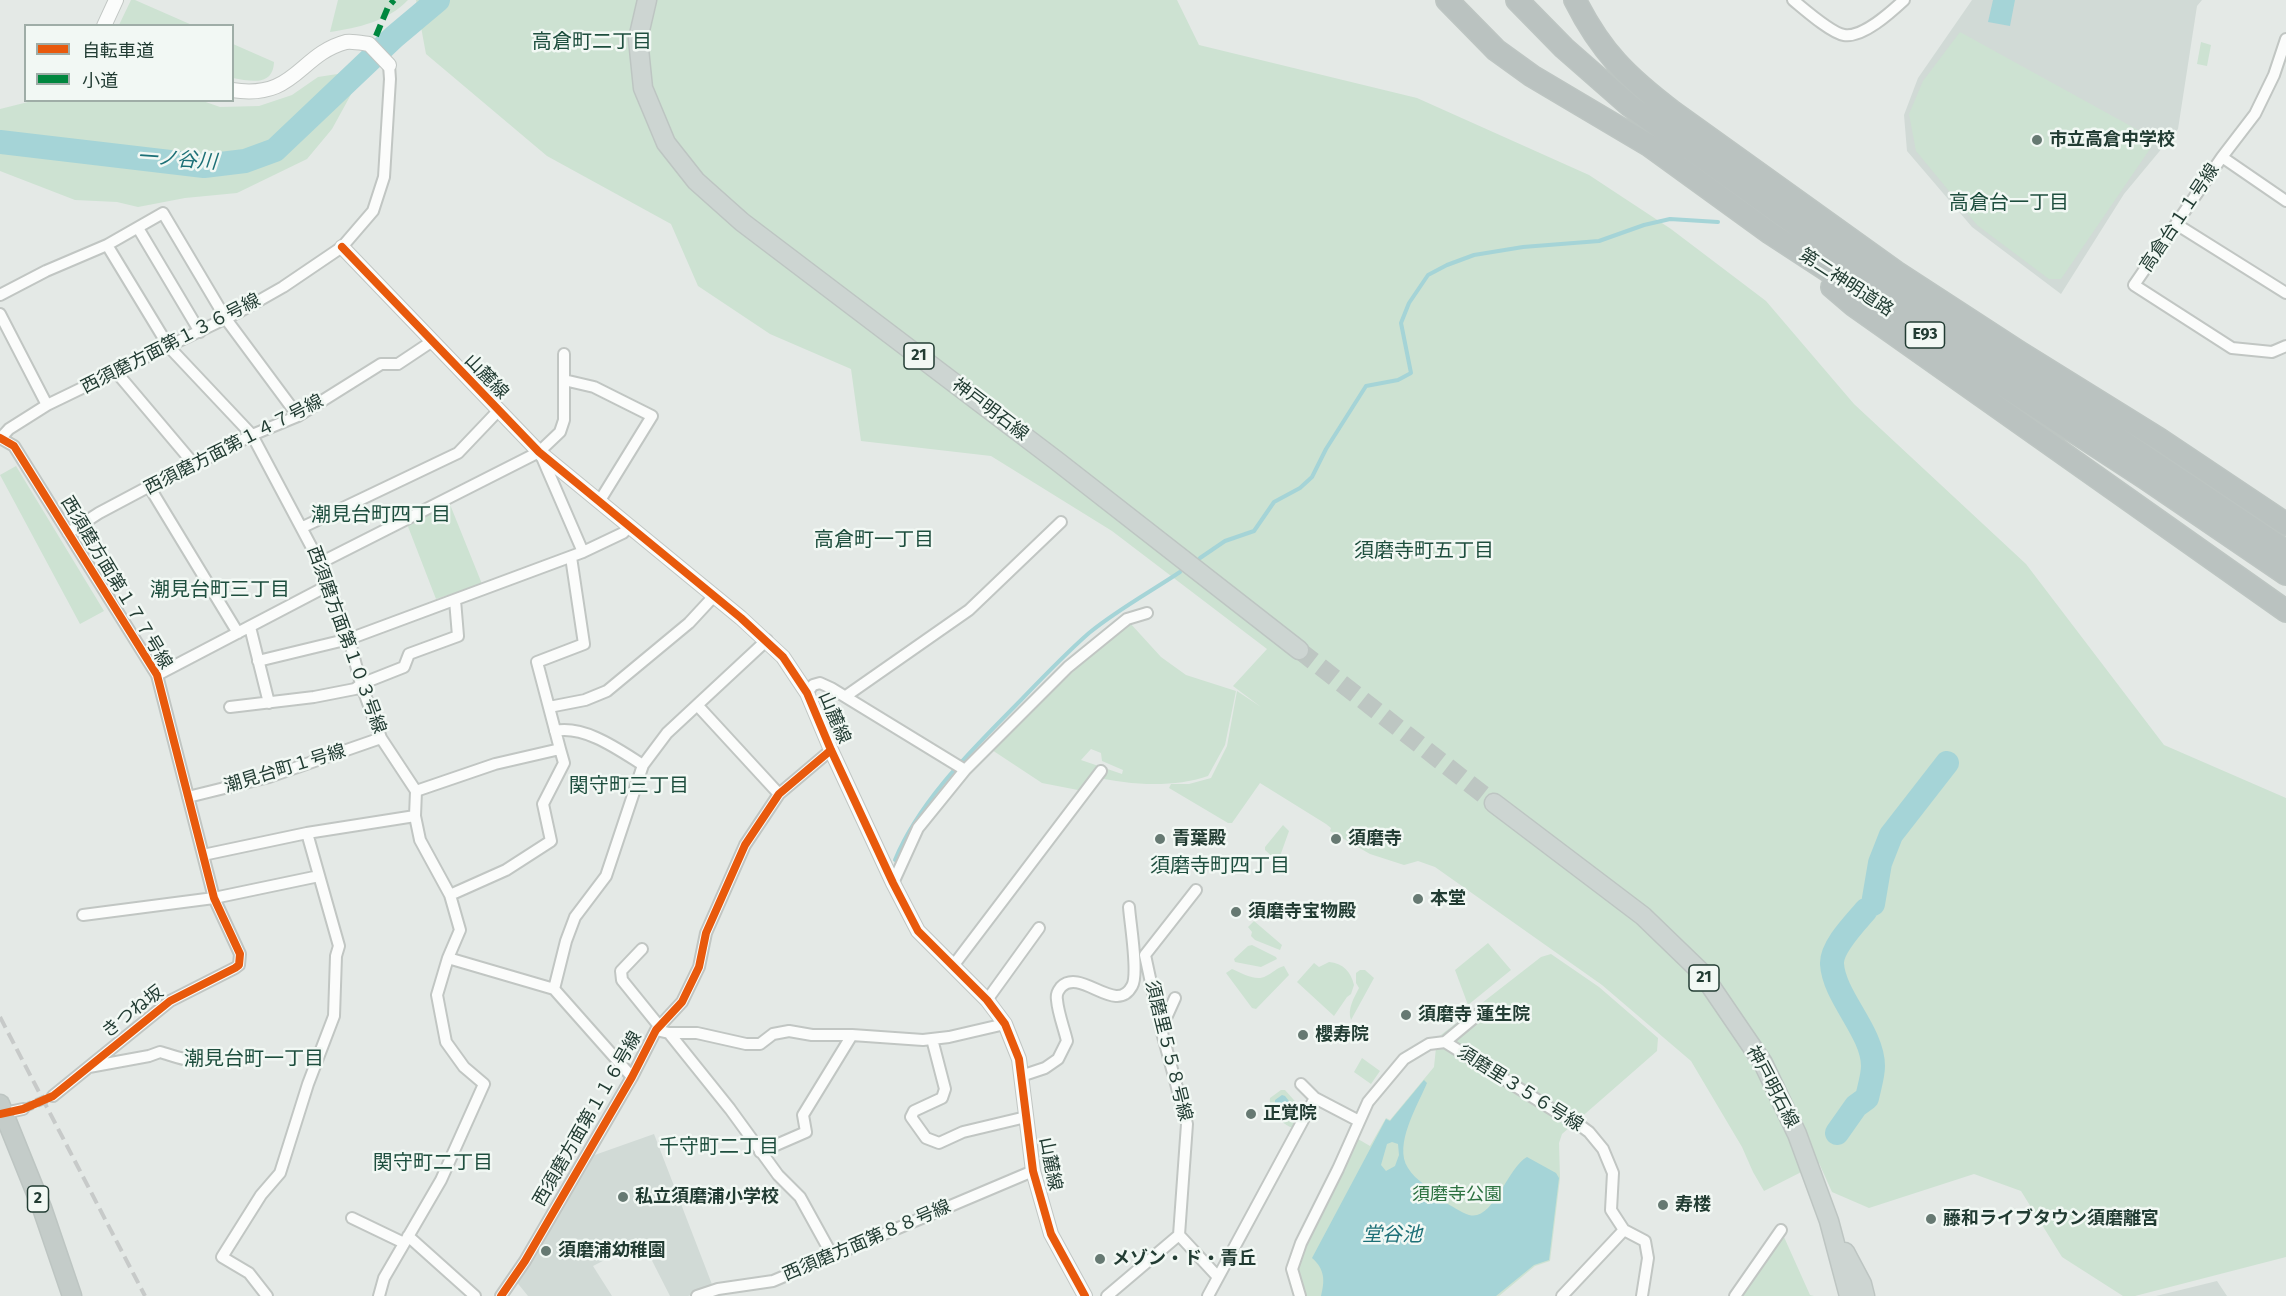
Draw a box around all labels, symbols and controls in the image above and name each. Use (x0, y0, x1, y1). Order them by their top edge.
legend (24, 24, 234, 102)
district label: 高倉町二丁目 (532, 30, 652, 54)
text: 自転車道 (82, 40, 154, 62)
text: 小道 (82, 70, 118, 92)
place label: 市立高倉中学校 (2049, 129, 2175, 151)
marker: 市立高倉中学校 (2030, 133, 2044, 147)
water label: 一ノ谷川 (136, 145, 218, 175)
street label: 高倉台１１号線 (2136, 160, 2224, 276)
district label: 高倉台一丁目 (1949, 191, 2069, 215)
street label: 第二神明道路 (1795, 245, 1897, 321)
street label: 西須磨方面第１３６号線 (78, 289, 264, 399)
road number: E93 (1906, 322, 1944, 348)
road number: 21 (904, 343, 934, 369)
street label: 山麓線 (459, 350, 513, 404)
street label: 神戸明石線 (948, 374, 1032, 446)
street label: 西須磨方面第１４７号線 (141, 390, 327, 500)
street label: 西須磨方面第１７７号線 (56, 493, 176, 673)
district label: 潮見台町四丁目 (311, 503, 451, 527)
district label: 高倉町一丁目 (814, 528, 934, 552)
district label: 須磨寺町五丁目 (1354, 539, 1494, 563)
street label: 西須磨方面第１０３号線 (302, 543, 390, 737)
district label: 潮見台町三丁目 (150, 578, 290, 602)
street label: 山麓線 (814, 689, 854, 747)
street label: 潮見台町１号線 (222, 740, 348, 798)
district label: 関守町三丁目 (569, 774, 689, 798)
place label: 青葉殿 (1172, 828, 1226, 850)
place label: 須磨寺 (1348, 828, 1402, 850)
marker: 青葉殿 (1153, 832, 1167, 846)
marker: 須磨寺 (1329, 832, 1343, 846)
district label: 須磨寺町四丁目 (1150, 854, 1290, 878)
place label: 本堂 (1430, 888, 1466, 910)
marker: 本堂 (1411, 892, 1425, 906)
place label: 須磨寺宝物殿 (1248, 901, 1356, 923)
marker: 須磨寺宝物殿 (1229, 905, 1243, 919)
road number: 21 (1689, 965, 1719, 991)
street label: 須磨里５５８号線 (1140, 979, 1196, 1123)
street label: きつね坂 (98, 981, 168, 1043)
place label: 須磨寺 蓮生院 (1418, 1004, 1530, 1026)
marker: 須磨寺 蓮生院 (1399, 1008, 1413, 1022)
place label: 櫻寿院 (1315, 1024, 1369, 1046)
street label: 西須磨方面第１１６号線 (529, 1028, 647, 1210)
marker: 櫻寿院 (1296, 1028, 1310, 1042)
street label: 須磨里３５６号線 (1453, 1042, 1587, 1136)
street label: 神戸明石線 (1741, 1042, 1803, 1132)
district label: 潮見台町一丁目 (184, 1047, 324, 1071)
place label: 正覚院 (1263, 1103, 1317, 1125)
marker: 正覚院 (1244, 1107, 1258, 1121)
district label: 千守町二丁目 (659, 1135, 779, 1159)
street label: 山麓線 (1034, 1135, 1066, 1193)
district label: 関守町二丁目 (373, 1151, 493, 1175)
park label: 須磨寺公園 (1412, 1184, 1502, 1206)
road number: 2 (28, 1186, 48, 1212)
place label: 私立須磨浦小学校 (635, 1186, 779, 1208)
marker: 私立須磨浦小学校 (616, 1190, 630, 1204)
place label: 寿楼 (1675, 1194, 1711, 1216)
street label: 西須磨方面第８８号線 (780, 1196, 954, 1286)
marker: 寿楼 (1656, 1198, 1670, 1212)
place label: 藤和ライブタウン須磨離宮 (1943, 1208, 2159, 1230)
marker: 藤和ライブタウン須磨離宮 (1924, 1212, 1938, 1226)
water label: 堂谷池 (1362, 1223, 1422, 1247)
place label: 須磨浦幼稚園 (558, 1240, 666, 1262)
marker: 須磨浦幼稚園 (539, 1244, 553, 1258)
place label: メゾン・ド・青丘 (1112, 1248, 1256, 1270)
marker: メゾン・ド・青丘 (1093, 1252, 1107, 1266)

